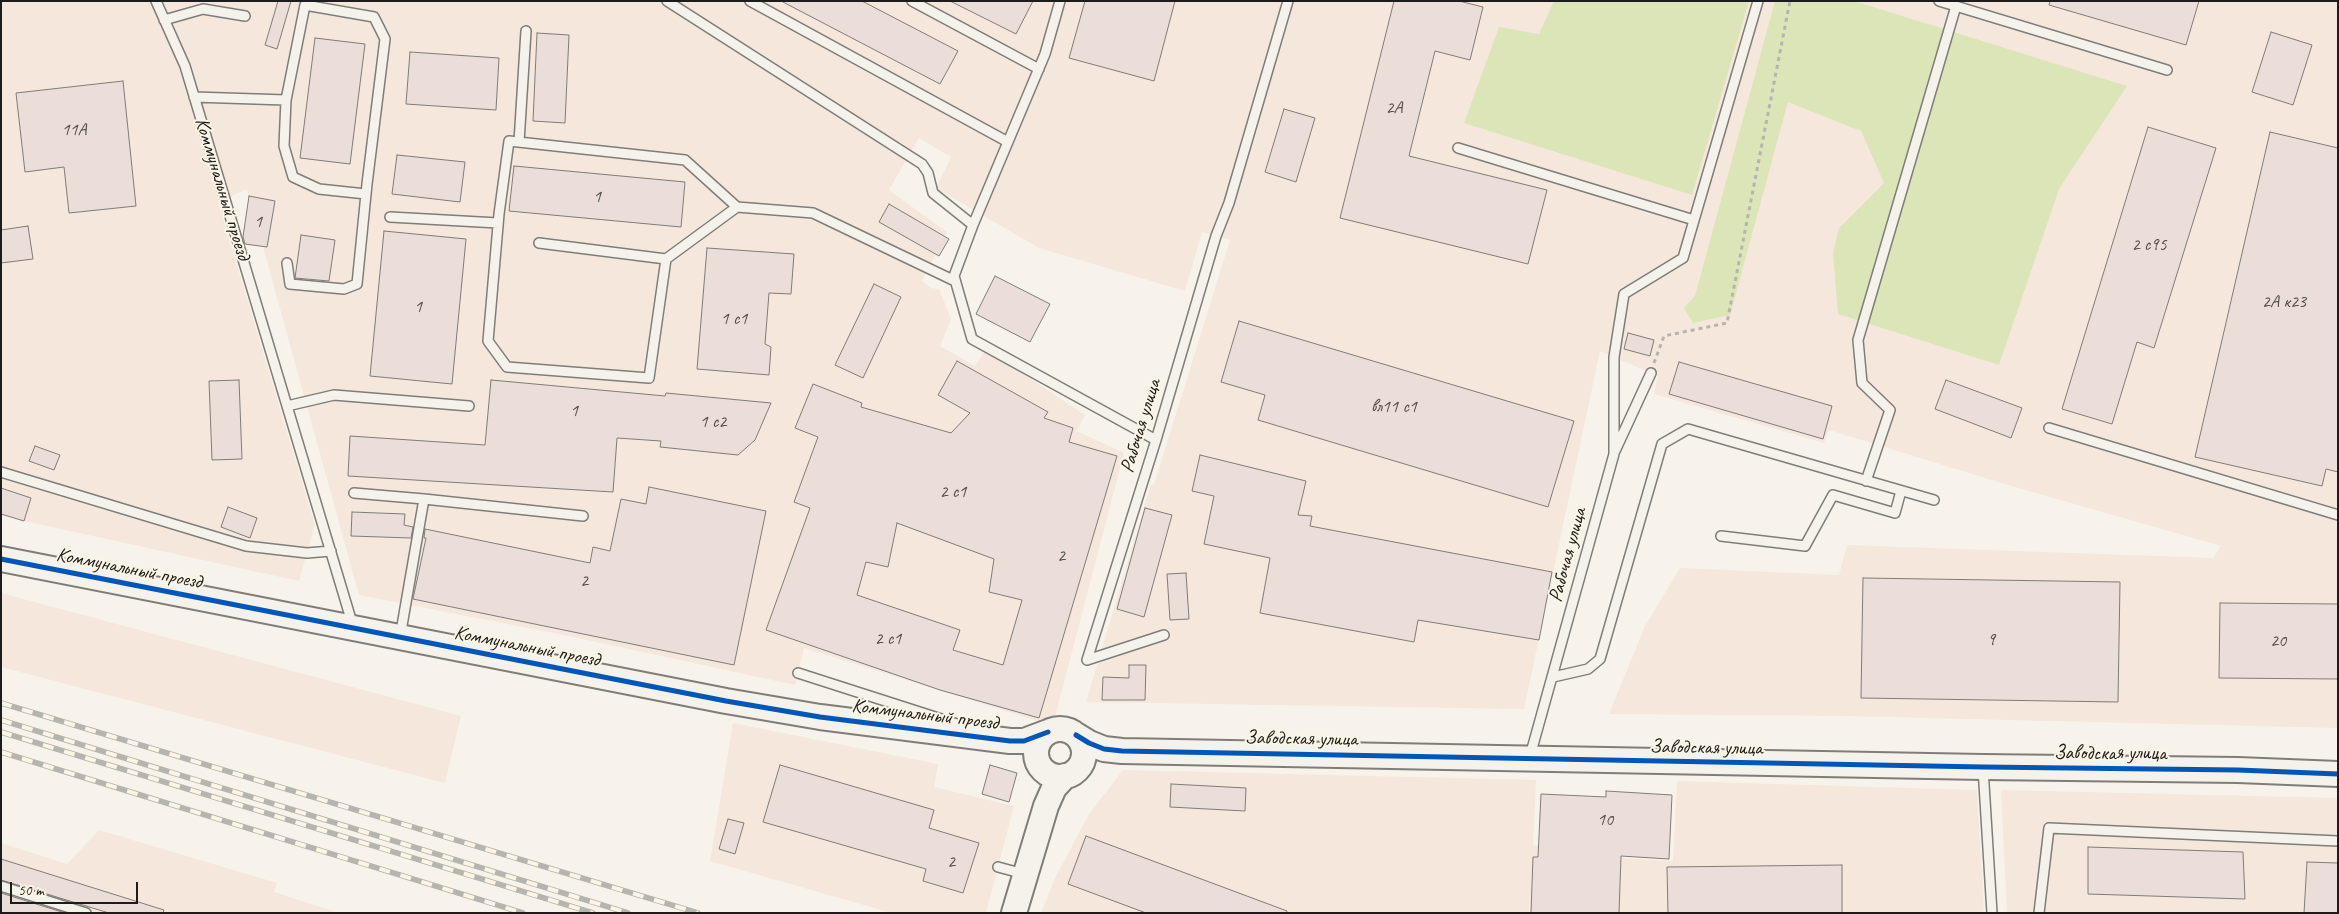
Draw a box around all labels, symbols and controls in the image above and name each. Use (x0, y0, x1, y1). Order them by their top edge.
house number: 2А (1385, 97, 1403, 119)
street label: Коммунальный проезд (189, 115, 255, 263)
house number: 11А (61, 119, 87, 141)
house number: 1 (593, 186, 601, 208)
house number: 1 (254, 211, 262, 233)
house number: 2 с95 (2131, 234, 2167, 256)
house number: 2А к23 (2262, 291, 2306, 313)
house number: 1 (414, 296, 422, 318)
house number: 1 с1 (721, 308, 747, 330)
street label: Рабочая улица (1115, 376, 1167, 476)
house number: вл11 с1 (1371, 396, 1417, 418)
house number: 1 (570, 400, 578, 422)
house number: 1 с2 (700, 411, 726, 433)
house number: 2 с1 (940, 481, 966, 503)
street label: Рабочая улица (1544, 505, 1592, 605)
street label: Коммунальный проезд (54, 543, 204, 595)
house number: 2 (1057, 545, 1065, 567)
house number: 2 (580, 570, 588, 592)
street label: Коммунальный проезд (452, 621, 602, 673)
house number: 2 с1 (875, 628, 901, 650)
house number: 9 (1987, 629, 1995, 651)
house number: 20 (2270, 630, 2286, 652)
street label: Коммунальный проезд (850, 694, 1000, 736)
street label: Заводская улица (1244, 726, 1358, 752)
street label: Заводская улица (1649, 735, 1763, 761)
street label: Заводская улица (2054, 742, 2166, 766)
house number: 10 (1597, 809, 1613, 831)
house number: 2 (947, 851, 955, 873)
scale bar (12, 872, 140, 904)
text: 50 m (18, 881, 44, 900)

